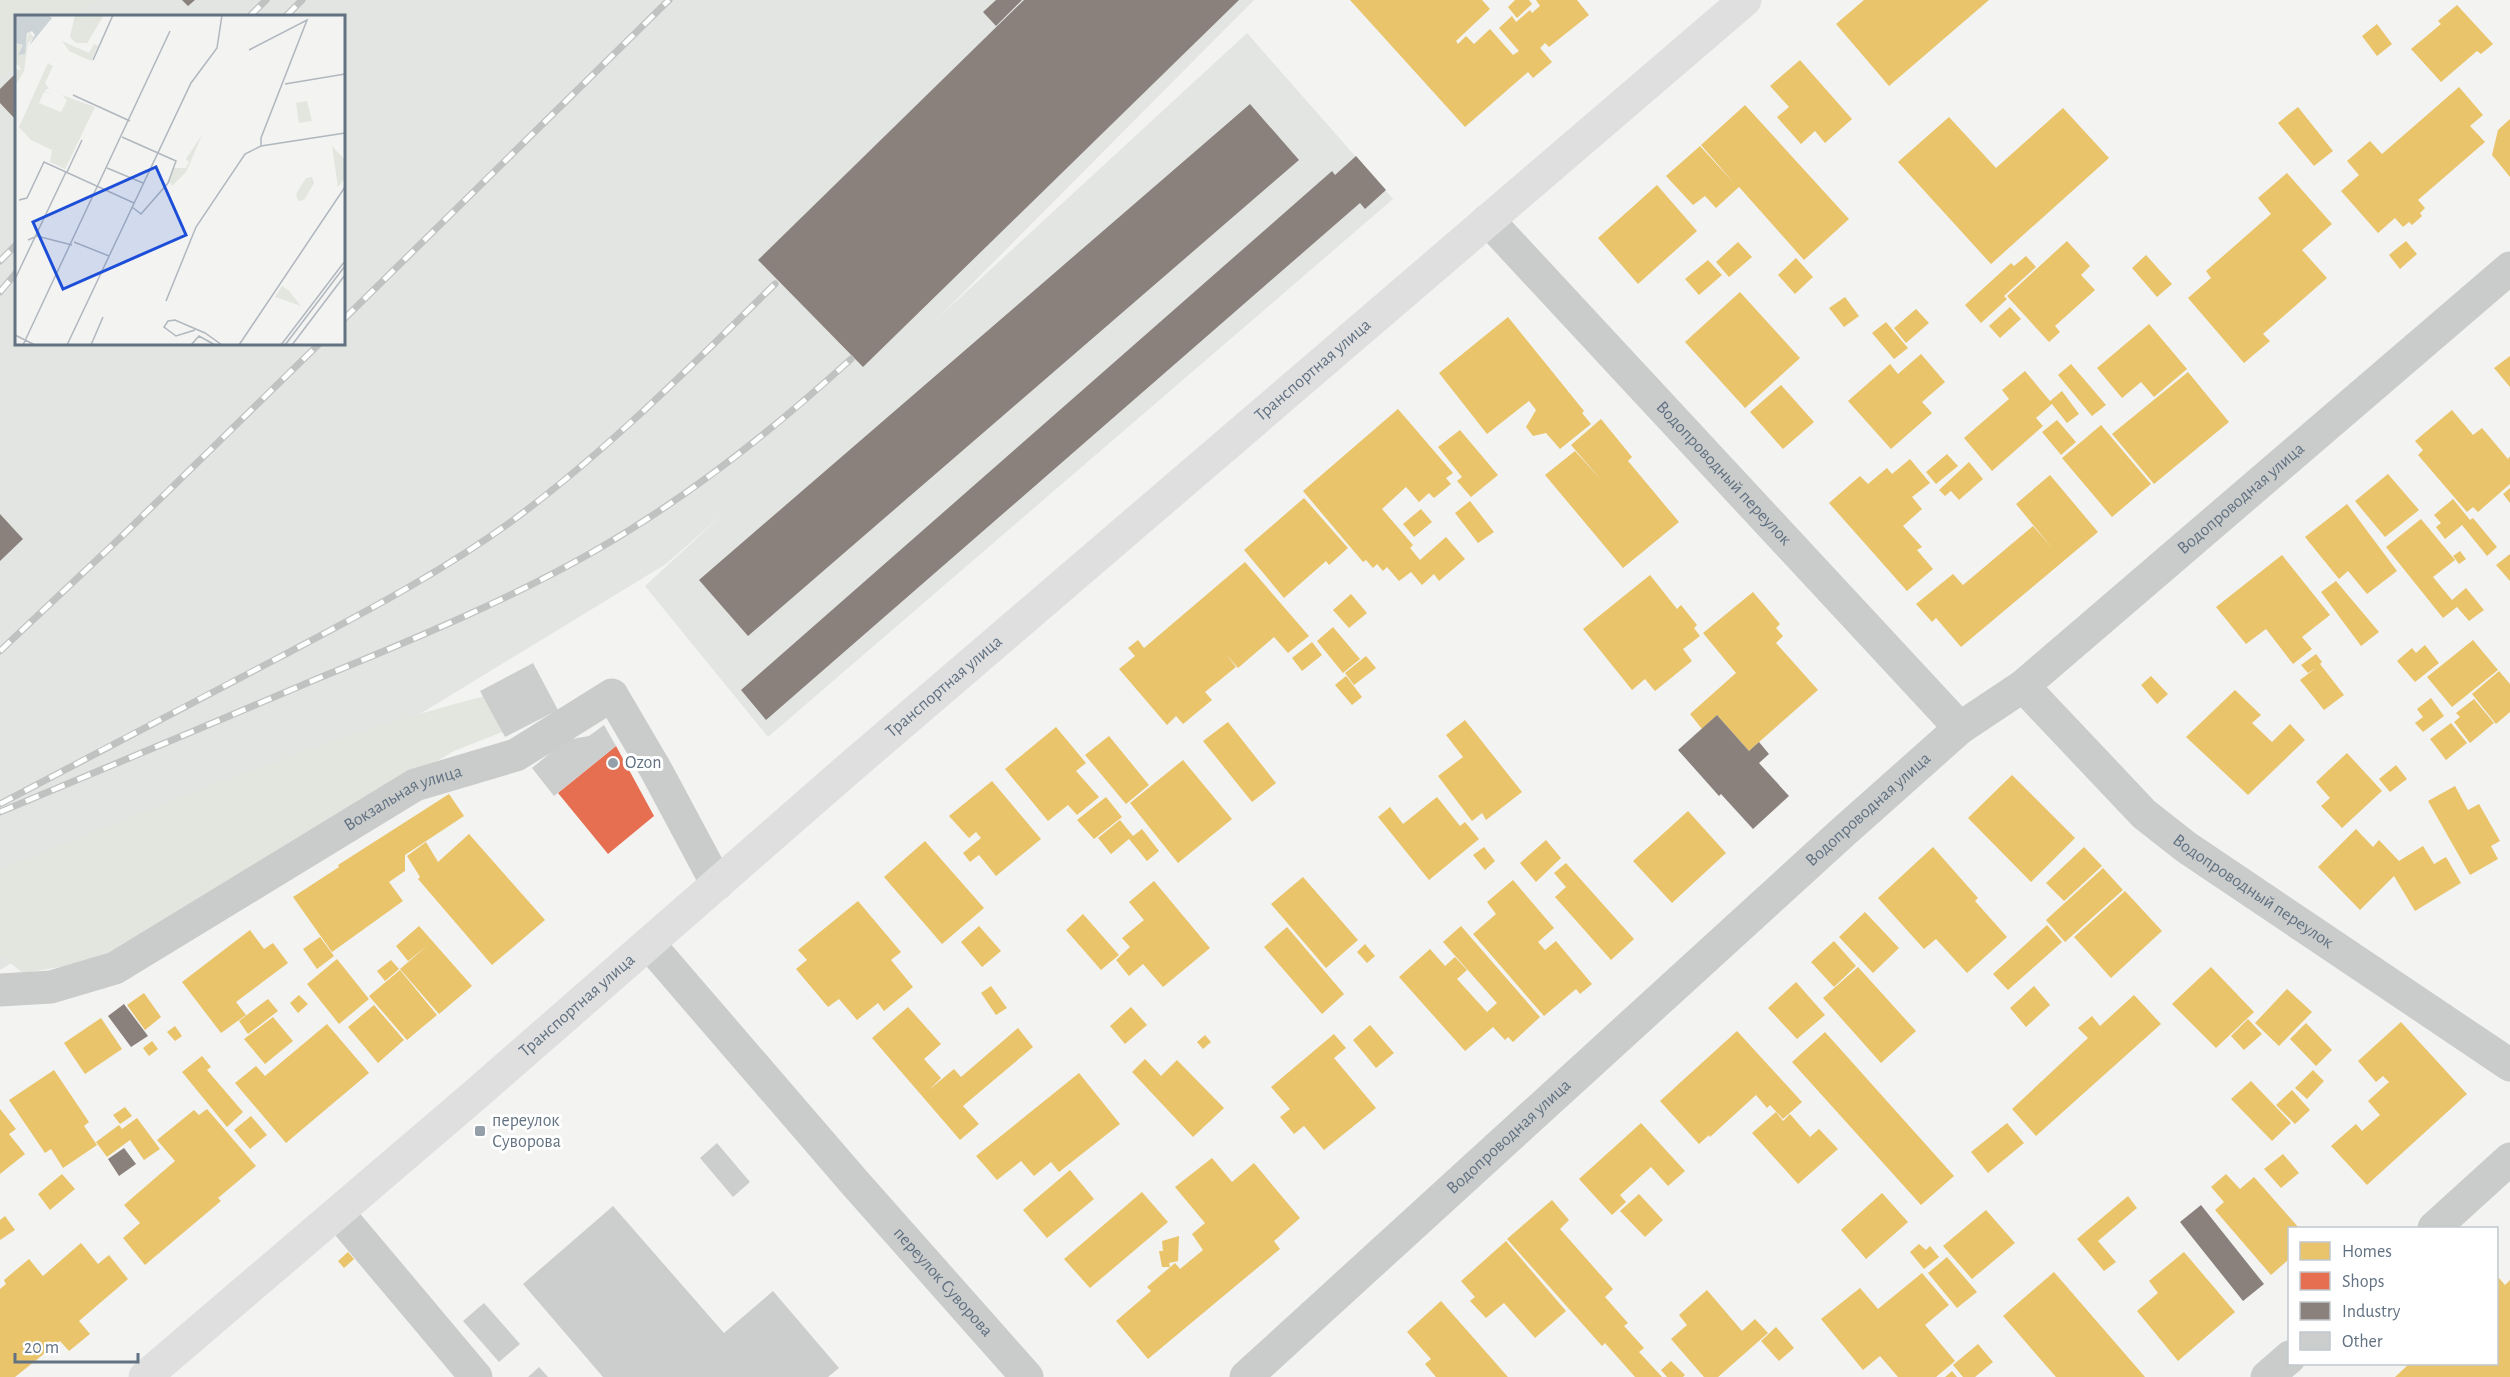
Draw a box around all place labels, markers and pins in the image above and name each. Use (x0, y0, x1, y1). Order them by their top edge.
place label: Ozon (625, 754, 662, 772)
marker: Ozon (606, 756, 620, 770)
place label: переулок Суворова (492, 1112, 561, 1151)
marker: переулок Суворова (473, 1124, 487, 1138)

